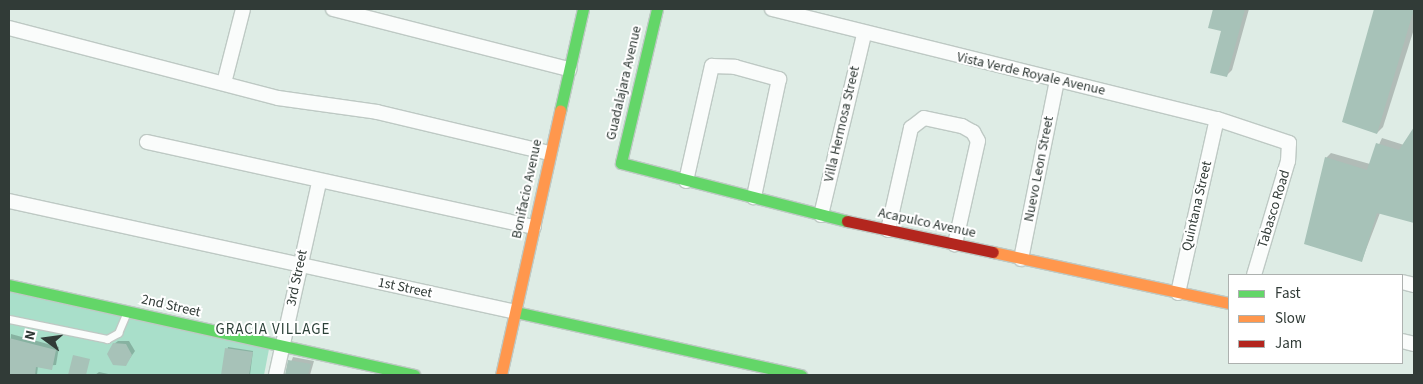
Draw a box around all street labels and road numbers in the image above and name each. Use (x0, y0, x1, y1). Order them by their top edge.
street label: Guadalajara Avenue (603, 24, 645, 142)
street label: Vista Verde Royale Avenue (955, 49, 1107, 99)
street label: Villa Hermosa Street (820, 64, 864, 184)
street label: Nuevo Leon Street (1021, 115, 1057, 223)
street label: Bonifacio Avenue (508, 138, 546, 240)
street label: Quintana Street (1178, 159, 1216, 253)
street label: Tabasco Road (1254, 168, 1294, 250)
street label: Acapulco Avenue (877, 204, 977, 242)
street label: 3rd Street (283, 248, 311, 308)
street label: 1st Street (376, 274, 434, 302)
street label: 2nd Street (140, 291, 202, 321)

